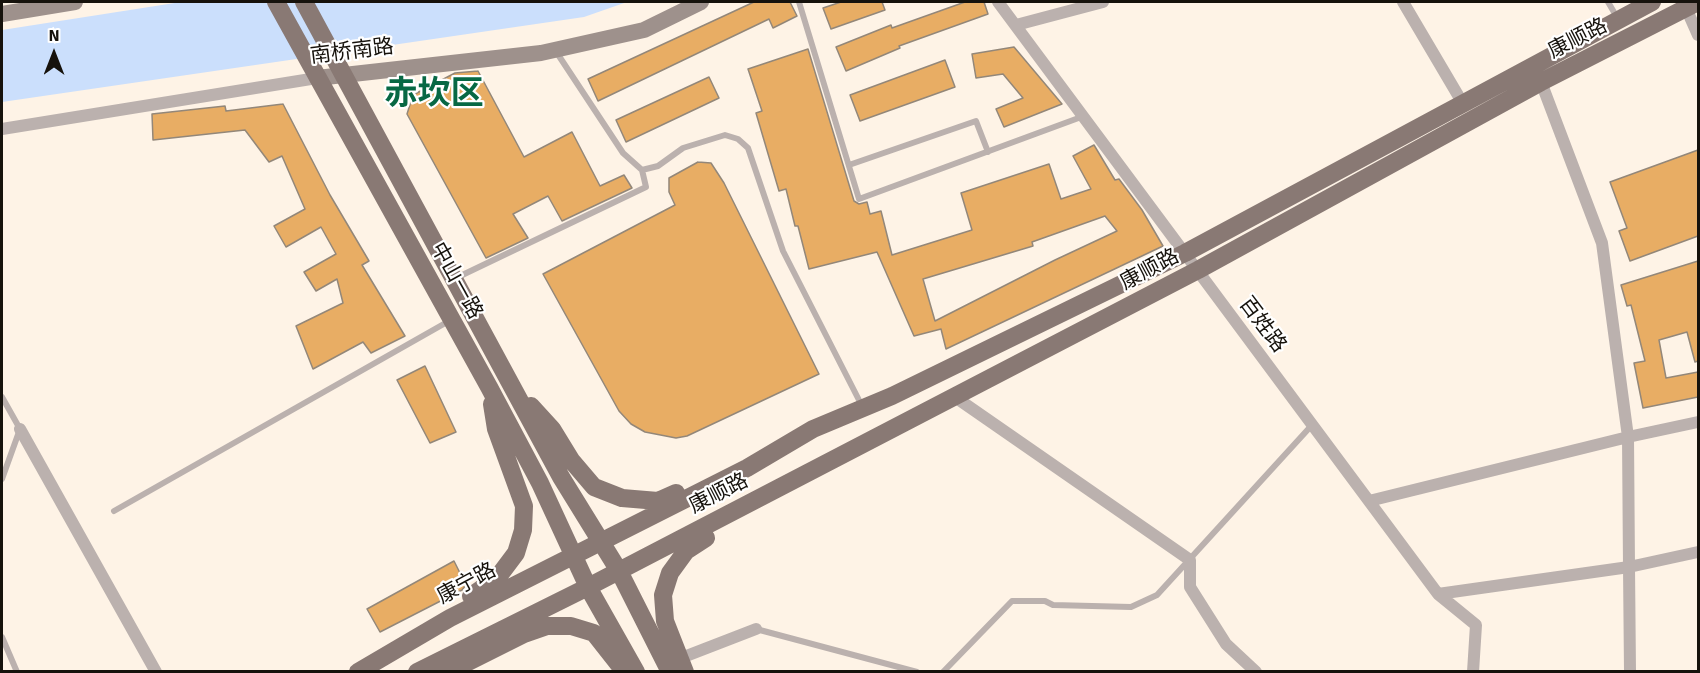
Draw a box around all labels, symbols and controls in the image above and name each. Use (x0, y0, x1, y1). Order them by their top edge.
street label: 康顺路 (1544, 13, 1612, 65)
north arrow (24, 24, 84, 84)
text: N (48, 26, 60, 46)
street label: 南桥南路 (309, 34, 395, 70)
district label: 赤坎区 (385, 75, 483, 115)
street label: 中山一路 (425, 238, 487, 324)
street label: 康顺路 (1116, 244, 1184, 296)
street label: 百姓路 (1233, 292, 1291, 358)
street label: 康顺路 (685, 468, 753, 520)
street label: 康宁路 (433, 558, 501, 610)

